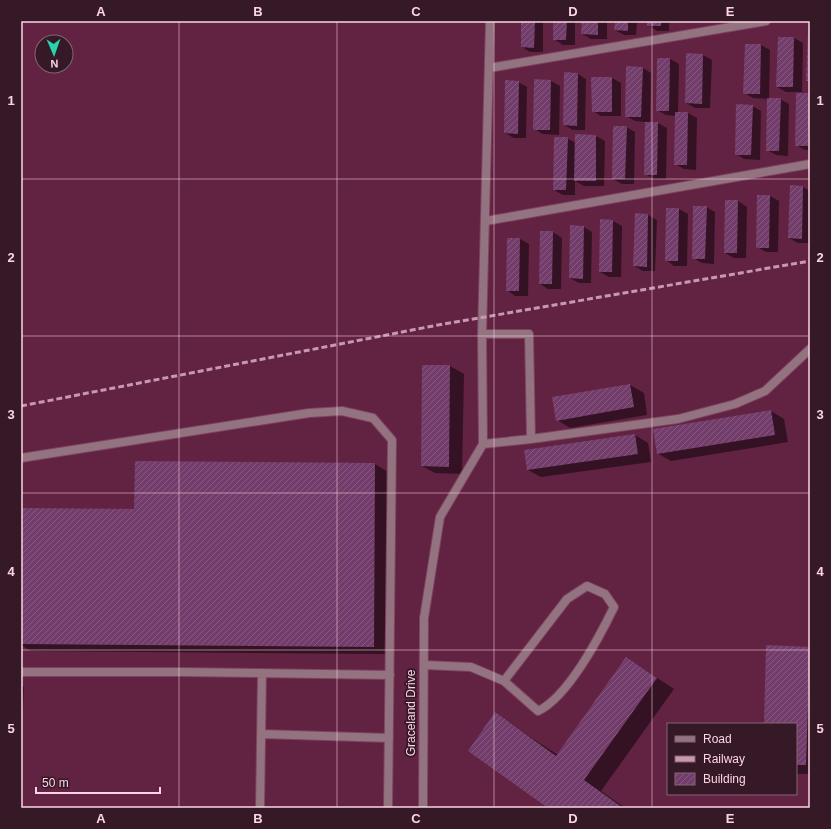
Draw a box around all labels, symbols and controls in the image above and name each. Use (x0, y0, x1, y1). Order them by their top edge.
text: A (96, 4, 106, 19)
text: B (253, 4, 263, 19)
text: C (411, 4, 421, 19)
text: D (568, 4, 578, 19)
text: E (726, 4, 735, 19)
north arrow (34, 34, 74, 74)
text: N (50, 58, 59, 70)
text: 1 (7, 93, 15, 108)
text: 1 (816, 93, 824, 108)
text: 2 (7, 250, 15, 265)
text: 2 (816, 250, 824, 265)
text: 3 (7, 407, 15, 422)
text: 3 (816, 407, 824, 422)
text: 4 (7, 564, 15, 579)
text: 4 (816, 564, 824, 579)
street label: Graceland Drive (404, 669, 418, 756)
text: 5 (7, 721, 15, 736)
text: 5 (816, 721, 824, 736)
legend (667, 723, 797, 795)
text: Road (703, 732, 732, 746)
text: Railway (703, 752, 745, 766)
scale bar (36, 769, 160, 795)
text: Building (703, 772, 746, 786)
text: 50 m (42, 776, 69, 790)
text: A (96, 811, 106, 826)
text: B (253, 811, 263, 826)
text: C (411, 811, 421, 826)
text: D (568, 811, 578, 826)
text: E (726, 811, 735, 826)

